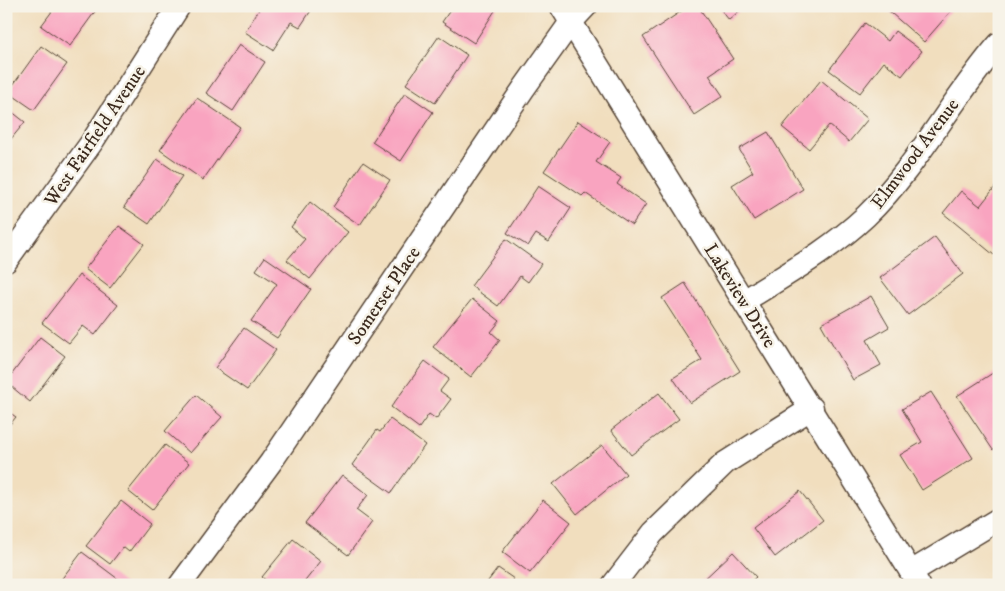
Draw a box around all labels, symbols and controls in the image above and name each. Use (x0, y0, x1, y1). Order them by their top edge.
street label: West Fairfield Avenue (39, 61, 151, 211)
street label: Elmwood Avenue (866, 94, 964, 214)
street label: Lakeview Drive (699, 239, 781, 352)
street label: Somerset Place (343, 242, 426, 349)

